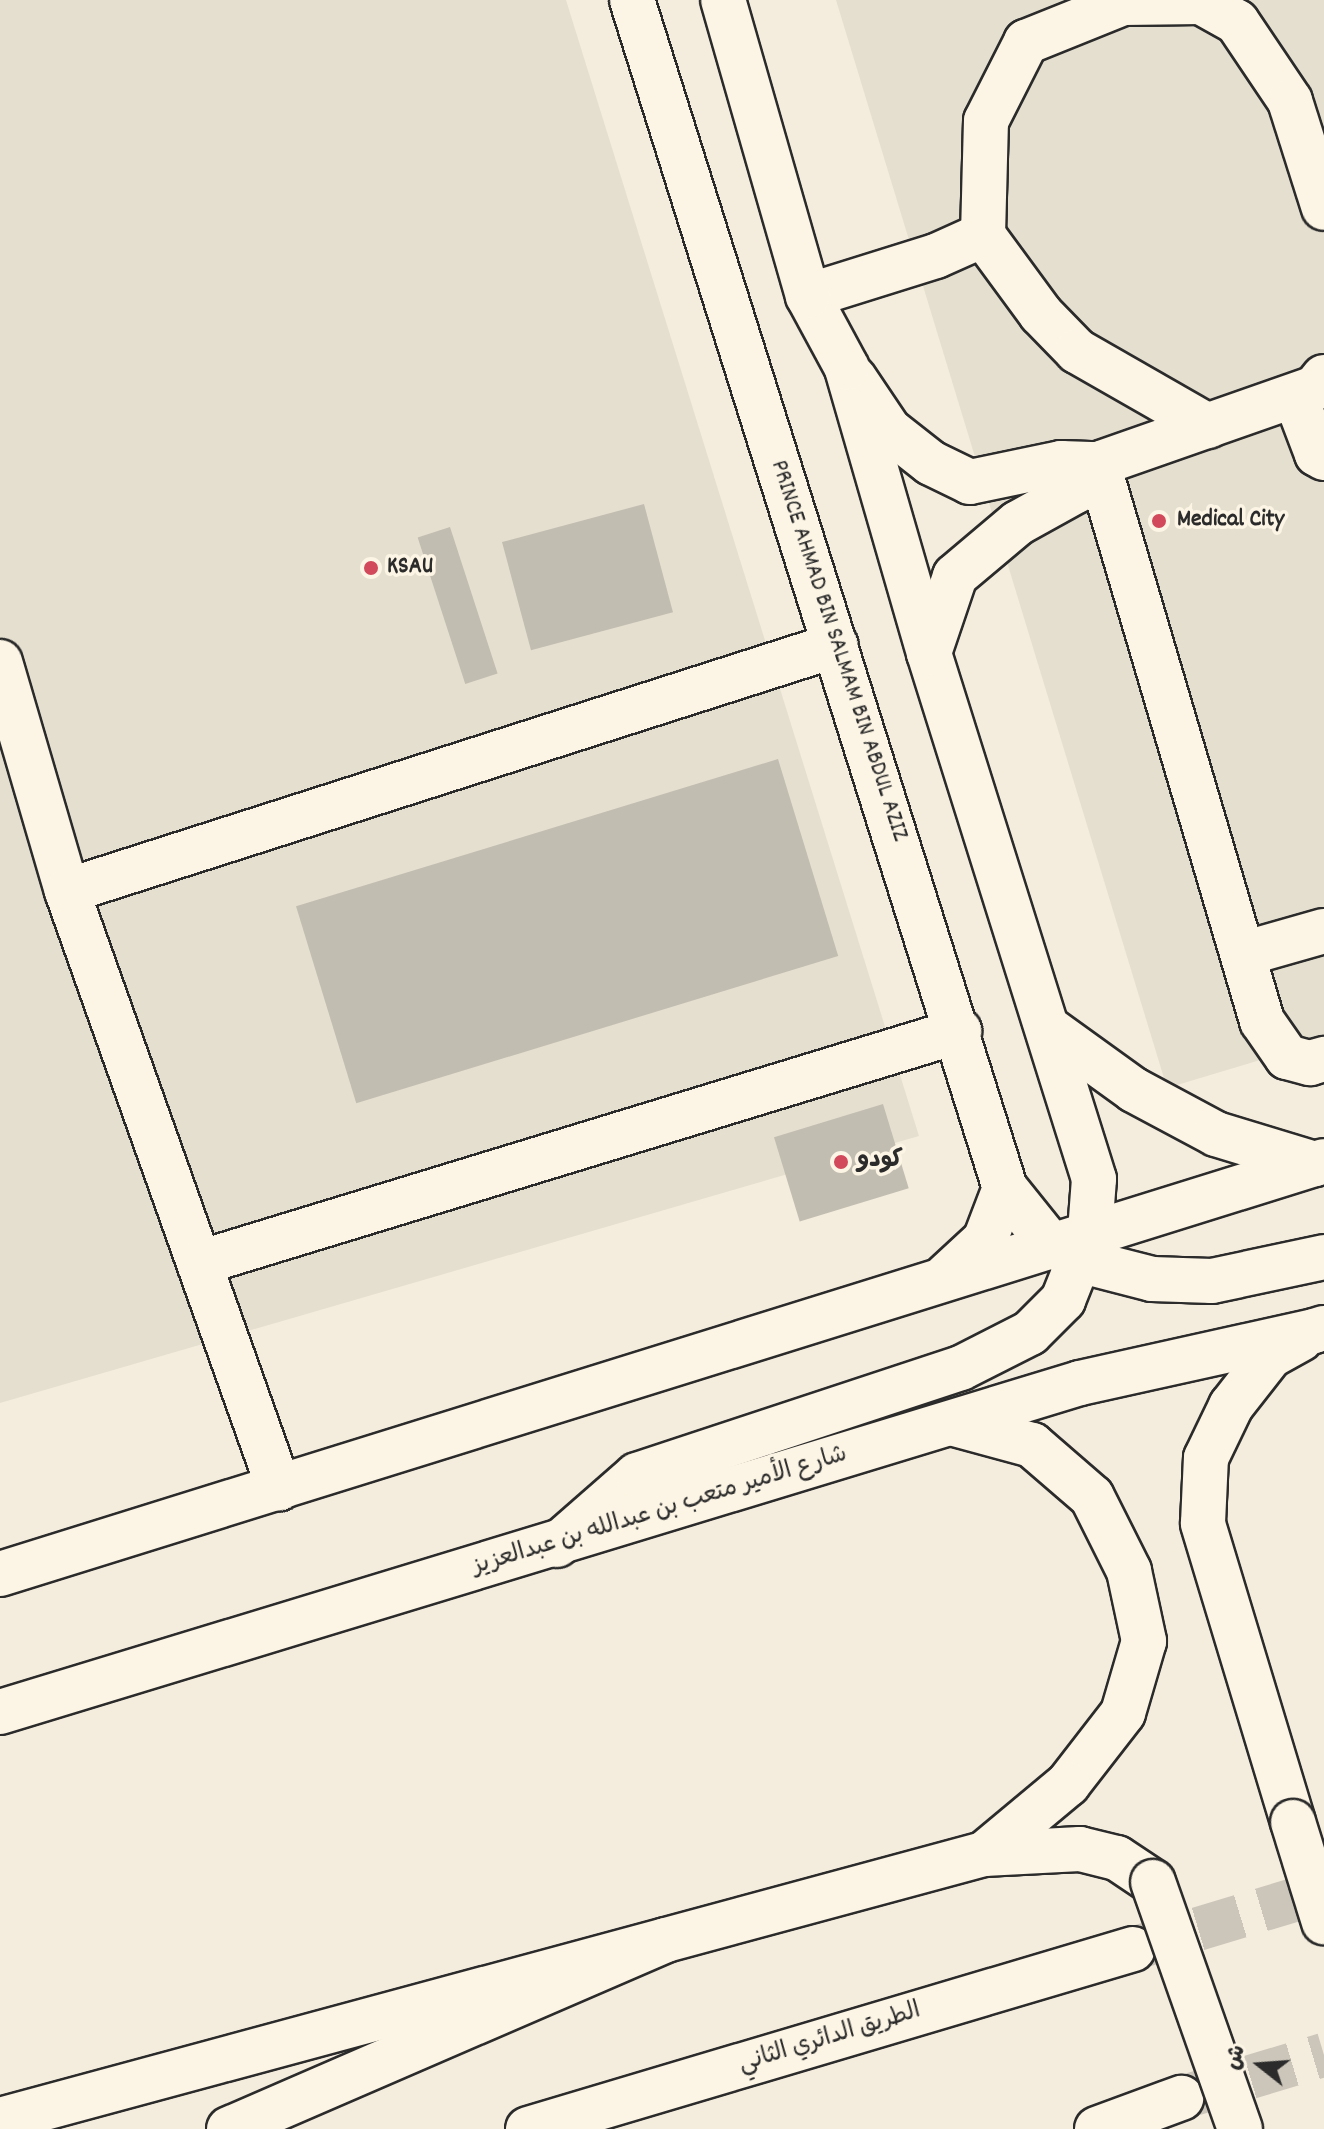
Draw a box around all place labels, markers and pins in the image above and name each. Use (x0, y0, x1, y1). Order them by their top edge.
place label: Medical City (1177, 507, 1284, 535)
marker: Medical City (1148, 510, 1170, 532)
place label: KSAU (387, 554, 433, 582)
marker: KSAU (362, 559, 380, 577)
place label: كودو (857, 1148, 903, 1176)
marker: كودو (832, 1153, 850, 1171)

